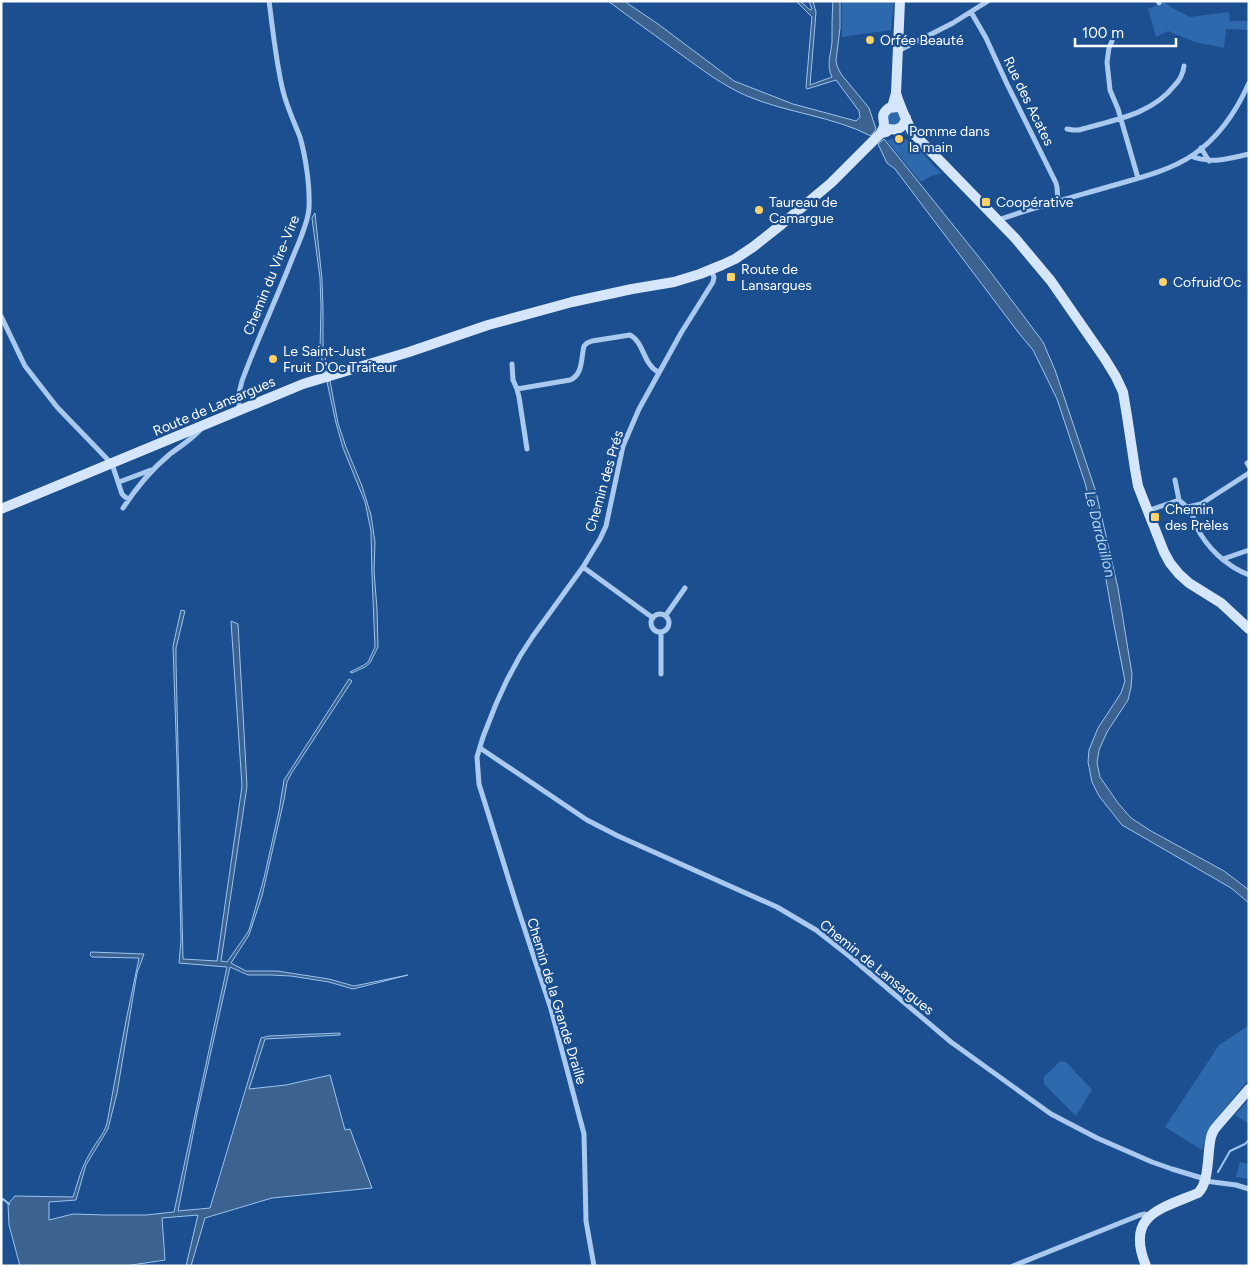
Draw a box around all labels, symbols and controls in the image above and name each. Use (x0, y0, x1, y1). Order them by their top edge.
scale bar (1075, 15, 1176, 47)
text: 100 m (1082, 24, 1124, 42)
place label: Orfée Beauté (880, 32, 964, 49)
marker: Orfée Beauté (864, 34, 876, 46)
street label: Rue des Acates (1000, 54, 1057, 149)
place label: Pomme dans la main (909, 123, 990, 156)
marker: Pomme dans la main (893, 133, 905, 145)
place label: Taureau de Camargue (769, 194, 838, 227)
place label: Coopérative (996, 194, 1074, 211)
marker: Coopérative (980, 196, 992, 208)
marker: Taureau de Camargue (753, 204, 765, 216)
street label: Chemin du Vire-Vire (240, 212, 303, 338)
place label: Route de Lansargues (741, 261, 812, 294)
marker: Route de Lansargues (725, 271, 737, 283)
place label: Cofruid’Oc (1173, 274, 1242, 291)
marker: Cofruid’Oc (1157, 276, 1169, 288)
place label: Le Saint-Just Fruit D'Oc Traiteur (283, 343, 397, 376)
marker: Le Saint-Just Fruit D'Oc Traiteur (267, 353, 279, 365)
street label: Route de Lansargues (150, 373, 278, 440)
street label: Chemin des Prés (582, 428, 627, 534)
water label: Le Dardaillon (1081, 489, 1119, 579)
place label: Chemin des Prèles (1165, 501, 1229, 534)
marker: Chemin des Prèles (1149, 511, 1161, 523)
street label: Chemin de la Grande Draille (523, 916, 590, 1087)
street label: Chemin de Lansargues (816, 916, 937, 1019)

